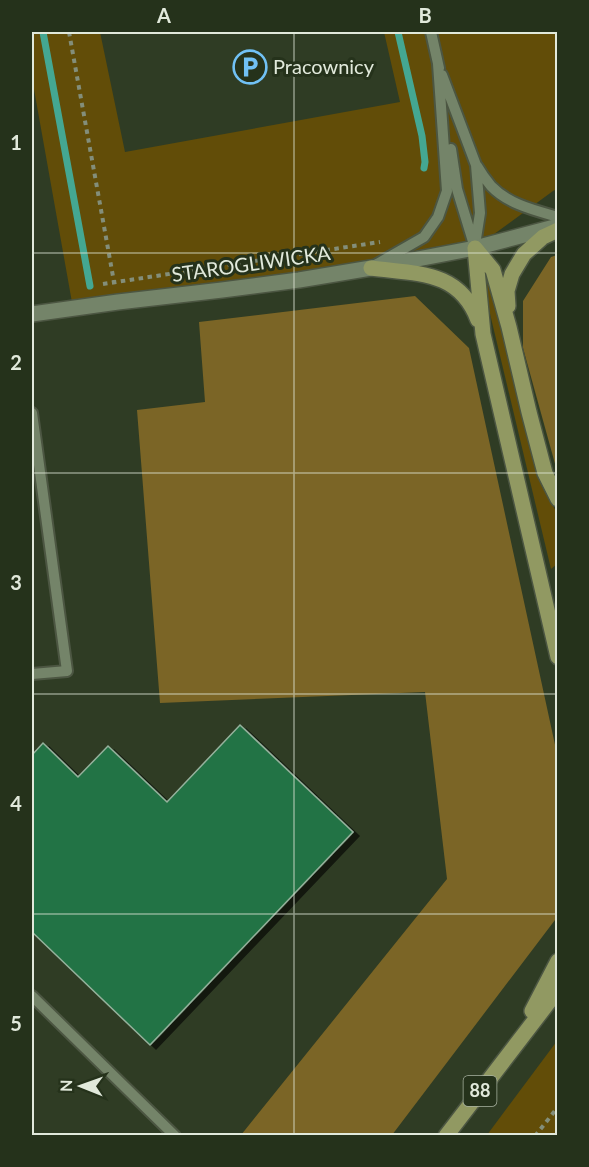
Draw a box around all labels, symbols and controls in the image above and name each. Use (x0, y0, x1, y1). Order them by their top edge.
text: A (156, 3, 171, 27)
text: B (418, 3, 432, 27)
parking icon: Pracownicy (232, 49, 268, 85)
place label: Pracownicy (273, 54, 375, 78)
text: 1 (10, 130, 22, 154)
street label: STAROGLIWICKA (170, 240, 332, 286)
text: 2 (10, 350, 22, 374)
text: 3 (10, 570, 22, 594)
text: 4 (10, 791, 22, 815)
text: 5 (10, 1011, 22, 1035)
north arrow (51, 1056, 111, 1116)
road number: 88 (464, 1076, 496, 1106)
text: N (56, 1079, 75, 1092)

